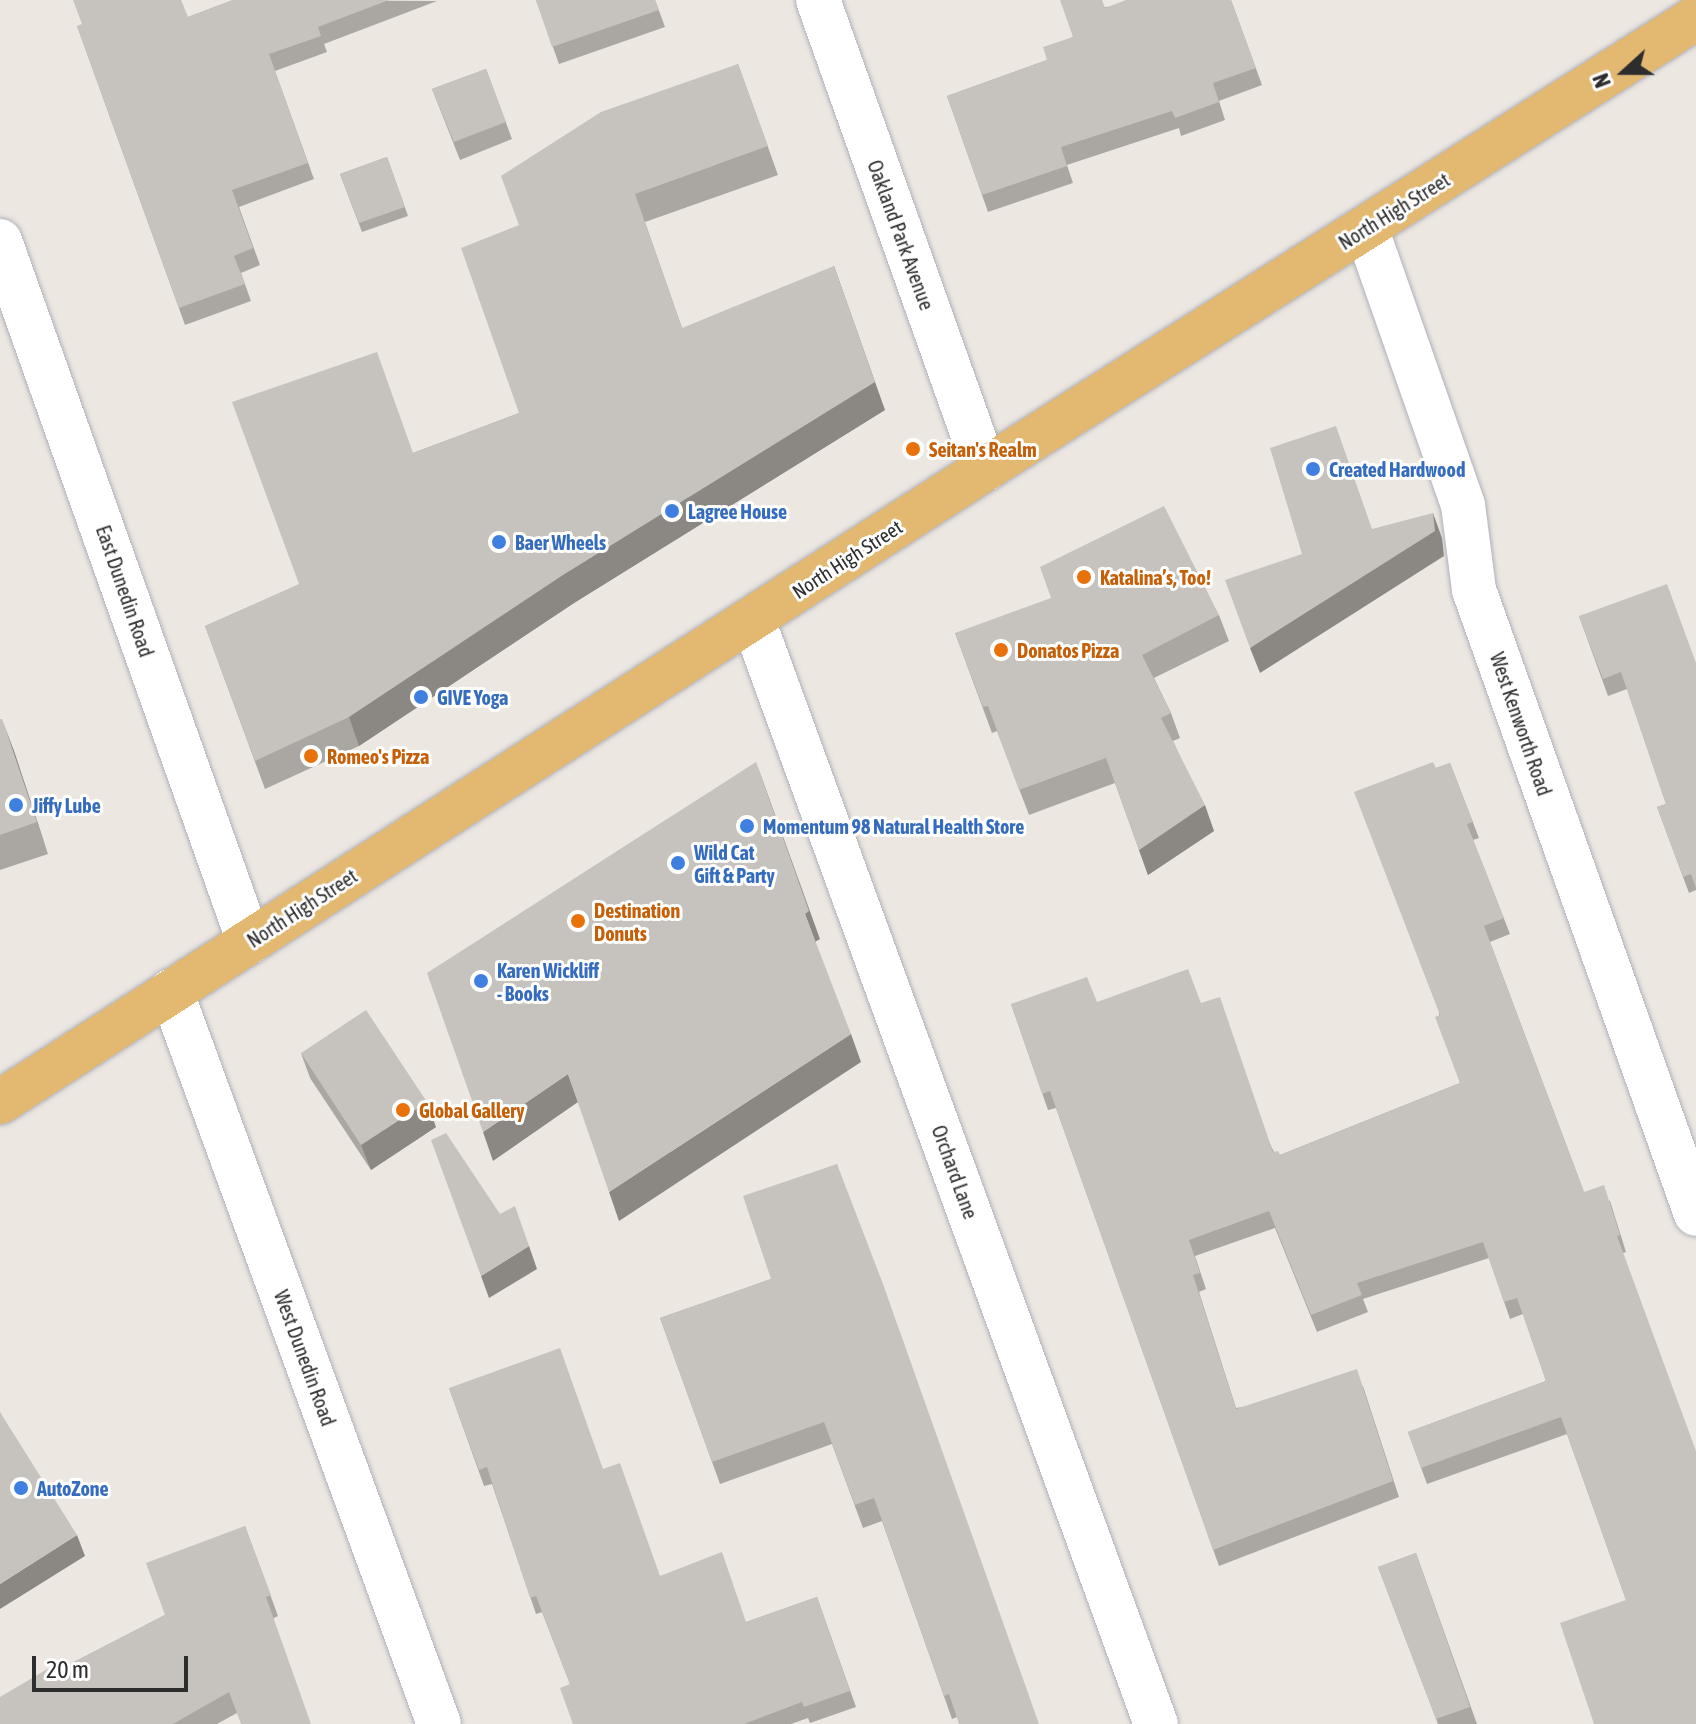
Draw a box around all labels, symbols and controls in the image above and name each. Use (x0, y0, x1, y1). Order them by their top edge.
north arrow (1584, 32, 1664, 112)
text: N (1587, 70, 1616, 91)
street label: Oakland Park Avenue (863, 157, 939, 313)
street label: North High Street (1334, 167, 1454, 255)
place label: Seitan's Realm (929, 437, 1037, 461)
marker: Seitan's Realm (904, 440, 922, 458)
place label: Created Hardwood (1329, 457, 1465, 481)
marker: Created Hardwood (1304, 460, 1322, 478)
place label: Lagree House (688, 499, 787, 523)
marker: Lagree House (663, 502, 681, 520)
street label: North High Street (788, 515, 906, 603)
street label: East Dunedin Road (91, 522, 159, 660)
place label: Baer Wheels (515, 530, 606, 554)
marker: Baer Wheels (490, 533, 508, 551)
place label: Katalina’s, Too! (1100, 565, 1211, 589)
marker: Katalina’s, Too! (1075, 568, 1093, 586)
place label: Donatos Pizza (1017, 638, 1119, 662)
marker: Donatos Pizza (992, 641, 1010, 659)
street label: West Kenworth Road (1485, 649, 1557, 799)
place label: GIVE Yoga (437, 685, 508, 709)
marker: GIVE Yoga (412, 688, 430, 706)
place label: Romeo's Pizza (327, 744, 429, 768)
marker: Romeo's Pizza (302, 747, 320, 765)
place label: Jiffy Lube (32, 793, 101, 817)
marker: Jiffy Lube (7, 796, 25, 814)
place label: Momentum 98 Natural Health Store (763, 814, 1024, 838)
marker: Momentum 98 Natural Health Store (738, 817, 756, 835)
place label: Wild Cat Gift & Party (694, 840, 775, 887)
marker: Wild Cat Gift & Party (669, 854, 687, 872)
street label: North High Street (243, 864, 361, 952)
place label: Destination Donuts (594, 898, 680, 945)
marker: Destination Donuts (569, 912, 587, 930)
place label: Karen Wickliff - Books (497, 958, 599, 1005)
marker: Karen Wickliff - Books (472, 972, 490, 990)
place label: Global Gallery (419, 1098, 524, 1122)
marker: Global Gallery (394, 1101, 412, 1119)
street label: Orchard Lane (927, 1122, 983, 1222)
street label: West Dunedin Road (269, 1287, 341, 1429)
place label: AutoZone (37, 1476, 109, 1500)
marker: AutoZone (12, 1479, 30, 1497)
scale bar (36, 1640, 192, 1690)
text: 20 m (46, 1656, 89, 1683)

